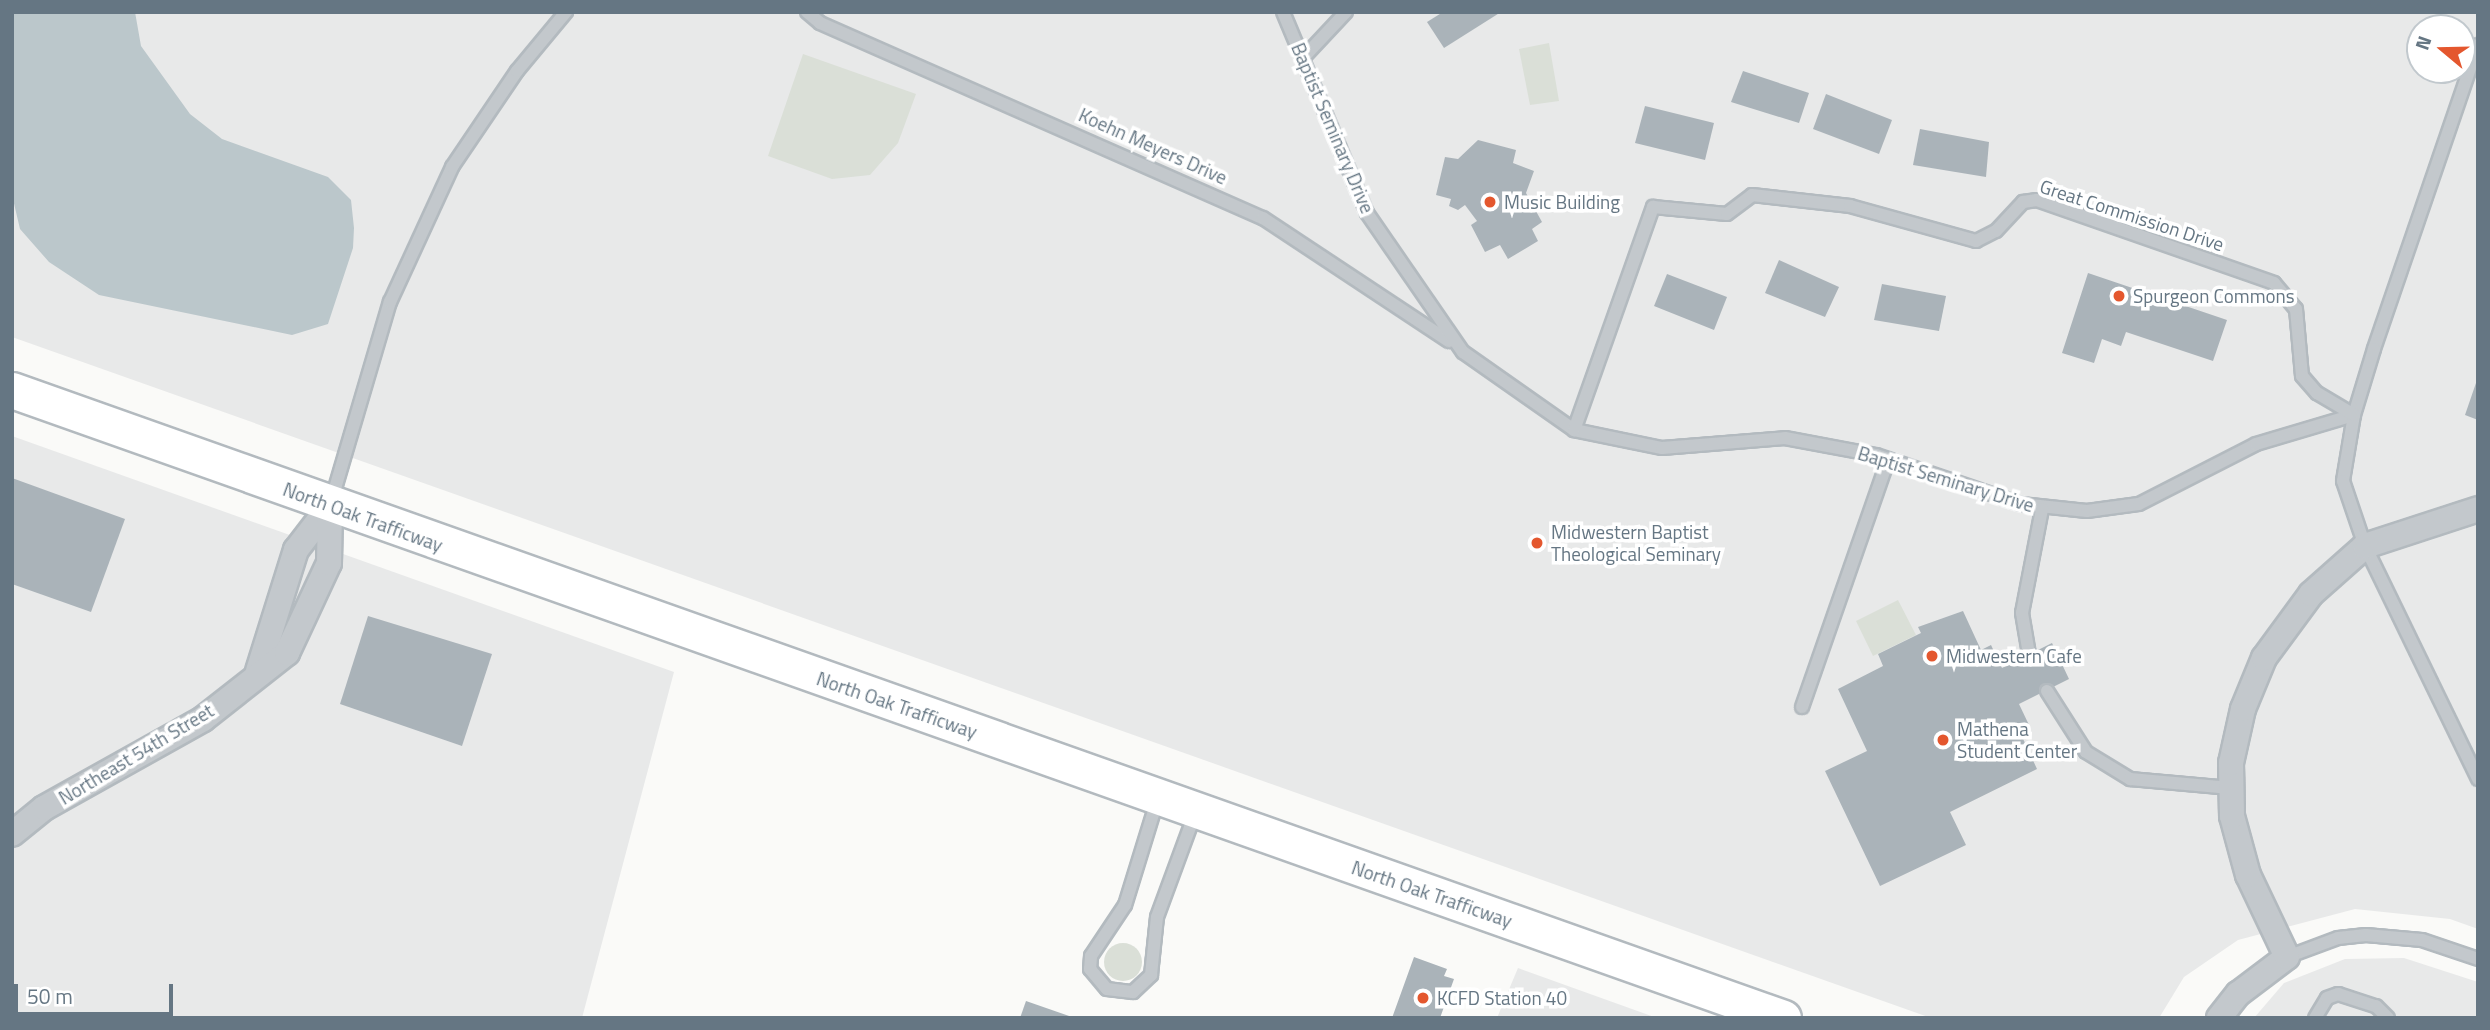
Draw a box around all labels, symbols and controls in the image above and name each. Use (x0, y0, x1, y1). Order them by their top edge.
north arrow (2406, 14, 2476, 84)
text: N (2407, 32, 2438, 54)
street label: Baptist Seminary Drive (1287, 39, 1379, 217)
street label: Koehn Meyers Drive (1075, 103, 1231, 189)
street label: Great Commission Drive (2037, 174, 2227, 256)
place label: Music Building (1504, 191, 1620, 213)
marker: Music Building (1482, 194, 1498, 210)
place label: Spurgeon Commons (2133, 285, 2295, 307)
marker: Spurgeon Commons (2111, 288, 2127, 304)
street label: Baptist Seminary Drive (1855, 441, 2037, 517)
street label: North Oak Trafficway (280, 478, 446, 556)
place label: Midwestern Baptist Theological Seminary (1551, 521, 1721, 565)
marker: Midwestern Baptist Theological Seminary (1529, 535, 1545, 551)
place label: Midwestern Cafe (1946, 645, 2082, 667)
marker: Midwestern Cafe (1924, 648, 1940, 664)
street label: North Oak Trafficway (814, 667, 980, 743)
street label: Northeast 54th Street (55, 699, 217, 809)
place label: Mathena Student Center (1957, 718, 2077, 762)
marker: Mathena Student Center (1935, 732, 1951, 748)
street label: North Oak Trafficway (1349, 856, 1515, 932)
scale bar (18, 970, 177, 1014)
text: 50 m (27, 980, 73, 1012)
place label: KCFD Station 40 (1437, 987, 1567, 1009)
marker: KCFD Station 40 (1415, 990, 1431, 1006)

